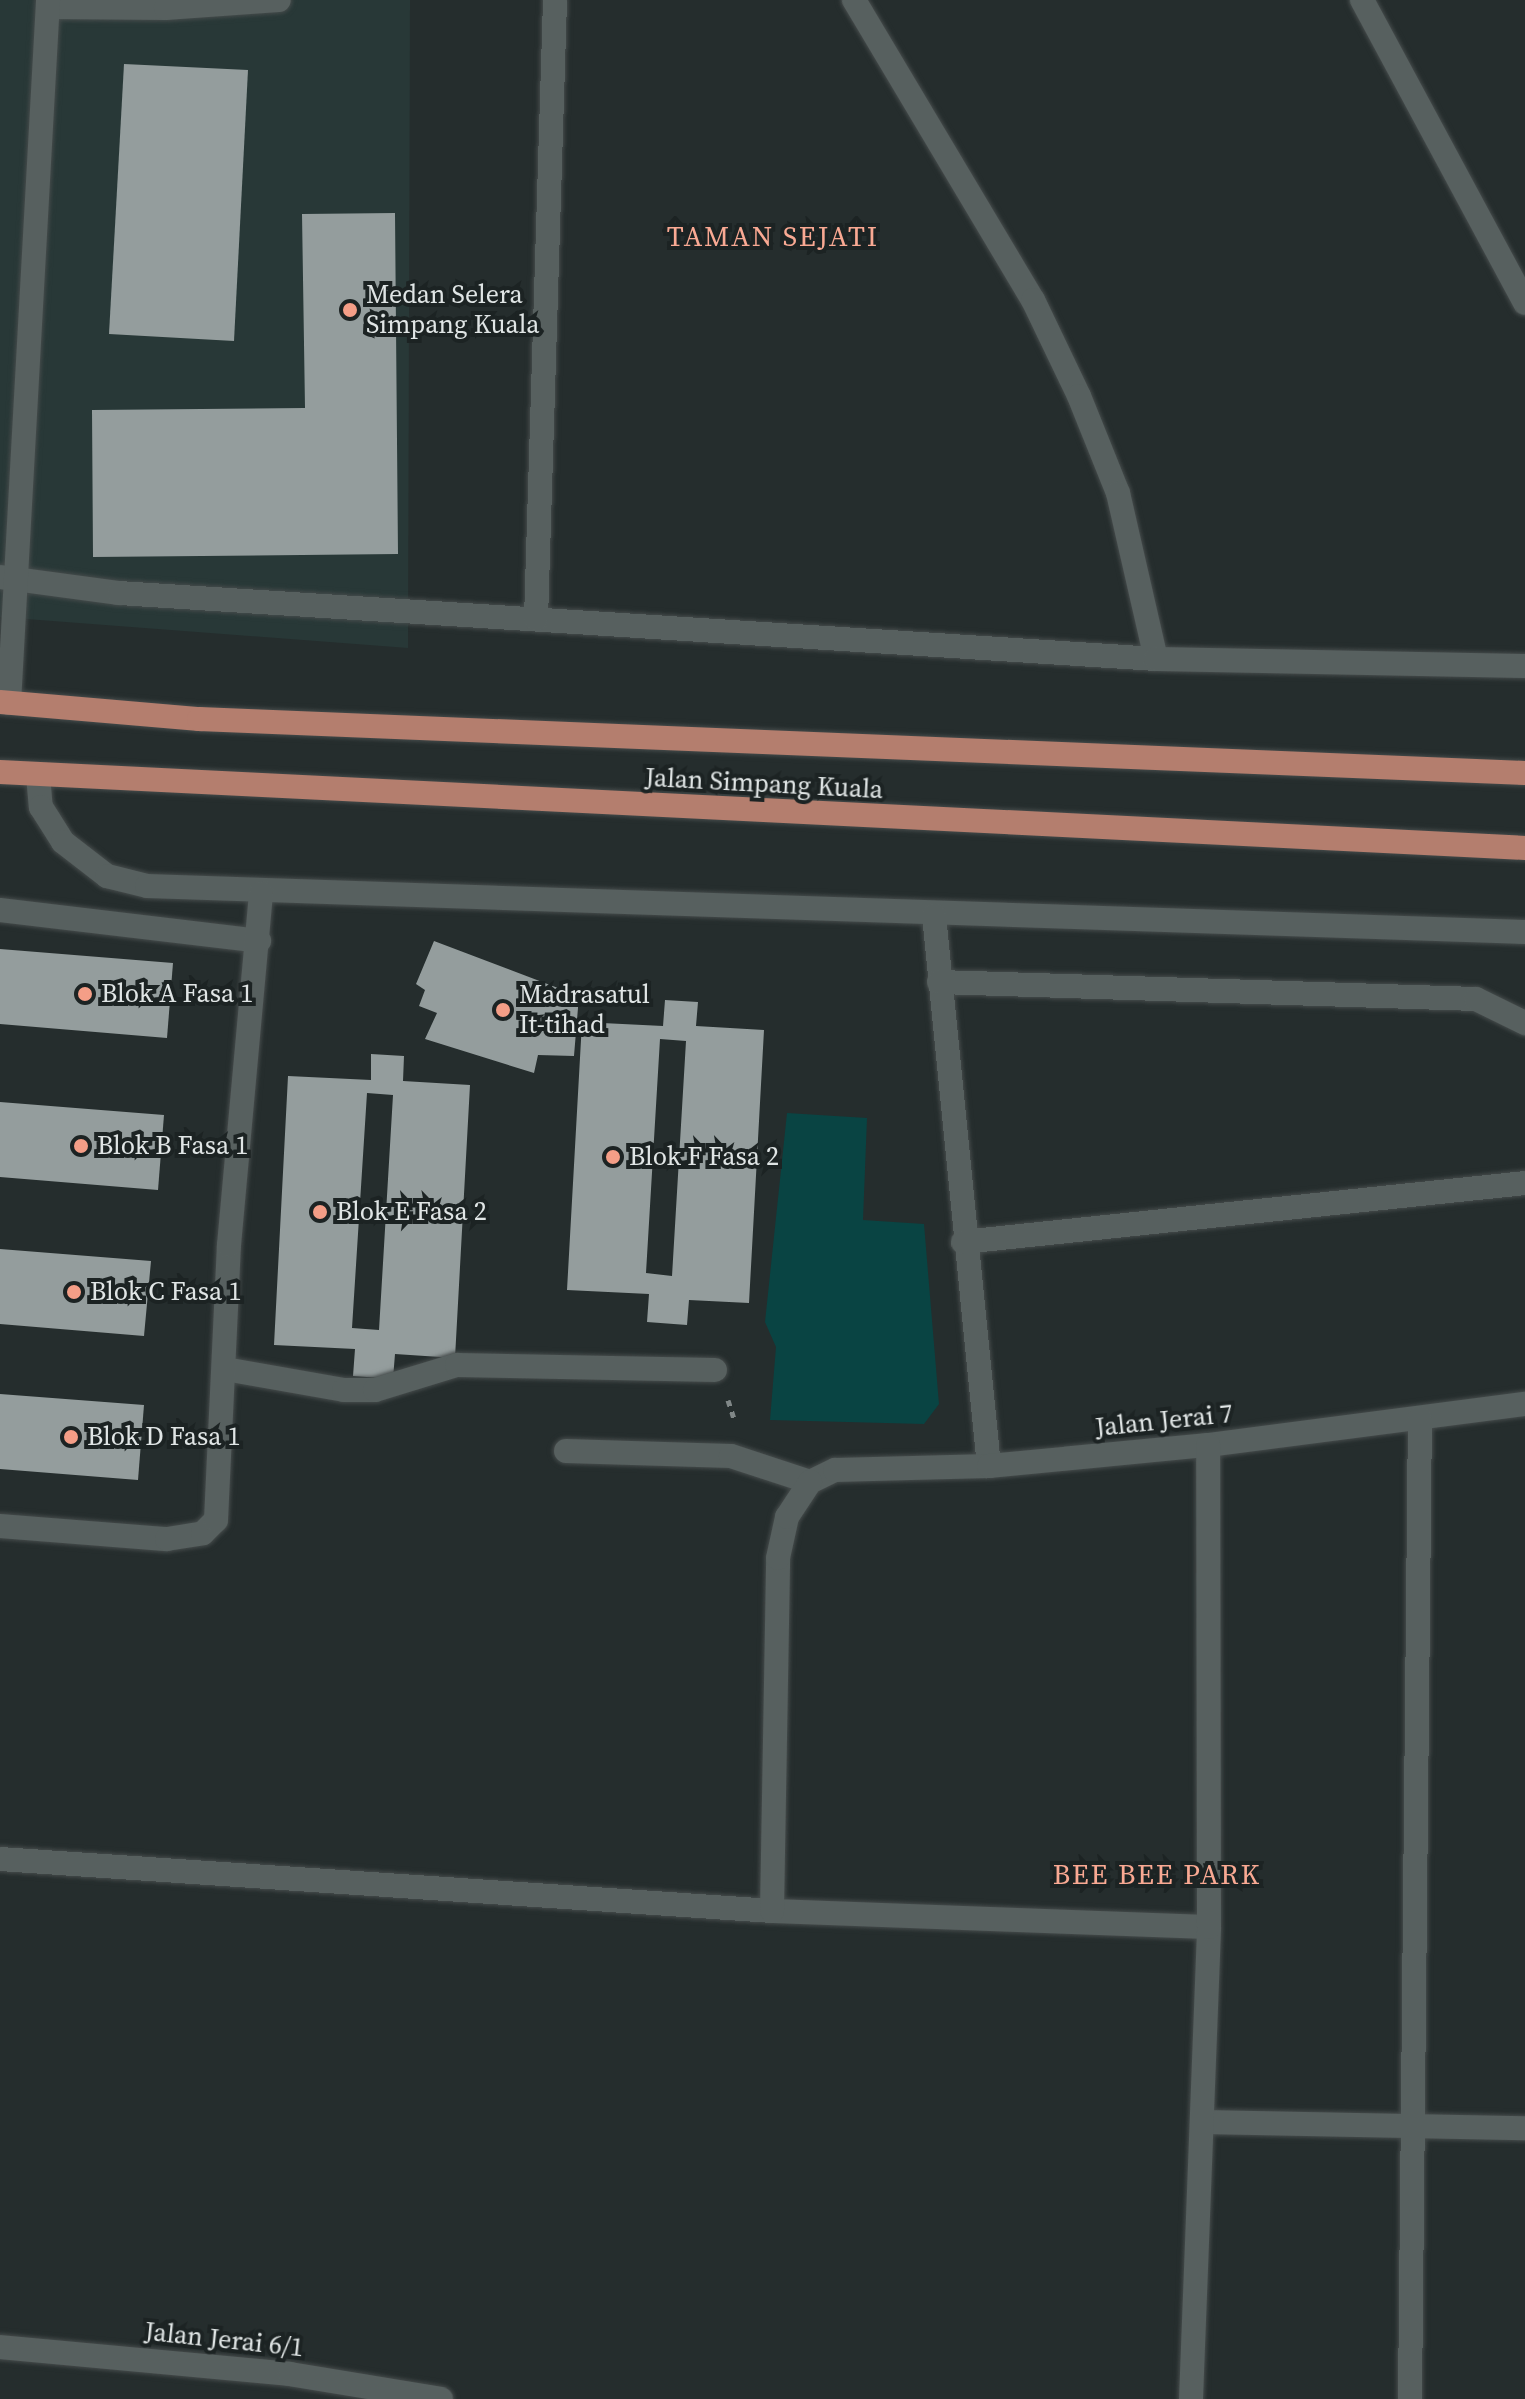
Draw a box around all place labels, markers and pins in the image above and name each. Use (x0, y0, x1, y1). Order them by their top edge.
place label: Medan Selera Simpang Kuala (366, 279, 540, 340)
marker: Medan Selera Simpang Kuala (341, 301, 359, 319)
place label: Blok A Fasa 1 (101, 978, 253, 1010)
place label: Madrasatul It-tihad (519, 979, 650, 1040)
marker: Blok A Fasa 1 (76, 985, 94, 1003)
marker: Madrasatul It-tihad (494, 1001, 512, 1019)
place label: Blok B Fasa 1 (97, 1130, 248, 1162)
marker: Blok B Fasa 1 (72, 1137, 90, 1155)
place label: Blok F Fasa 2 (629, 1141, 779, 1173)
marker: Blok F Fasa 2 (604, 1148, 622, 1166)
place label: Blok E Fasa 2 (336, 1196, 487, 1228)
marker: Blok E Fasa 2 (311, 1203, 329, 1221)
place label: Blok C Fasa 1 (90, 1276, 241, 1308)
marker: Blok C Fasa 1 (65, 1283, 83, 1301)
place label: Blok D Fasa 1 (87, 1421, 240, 1453)
marker: Blok D Fasa 1 (62, 1428, 80, 1446)

